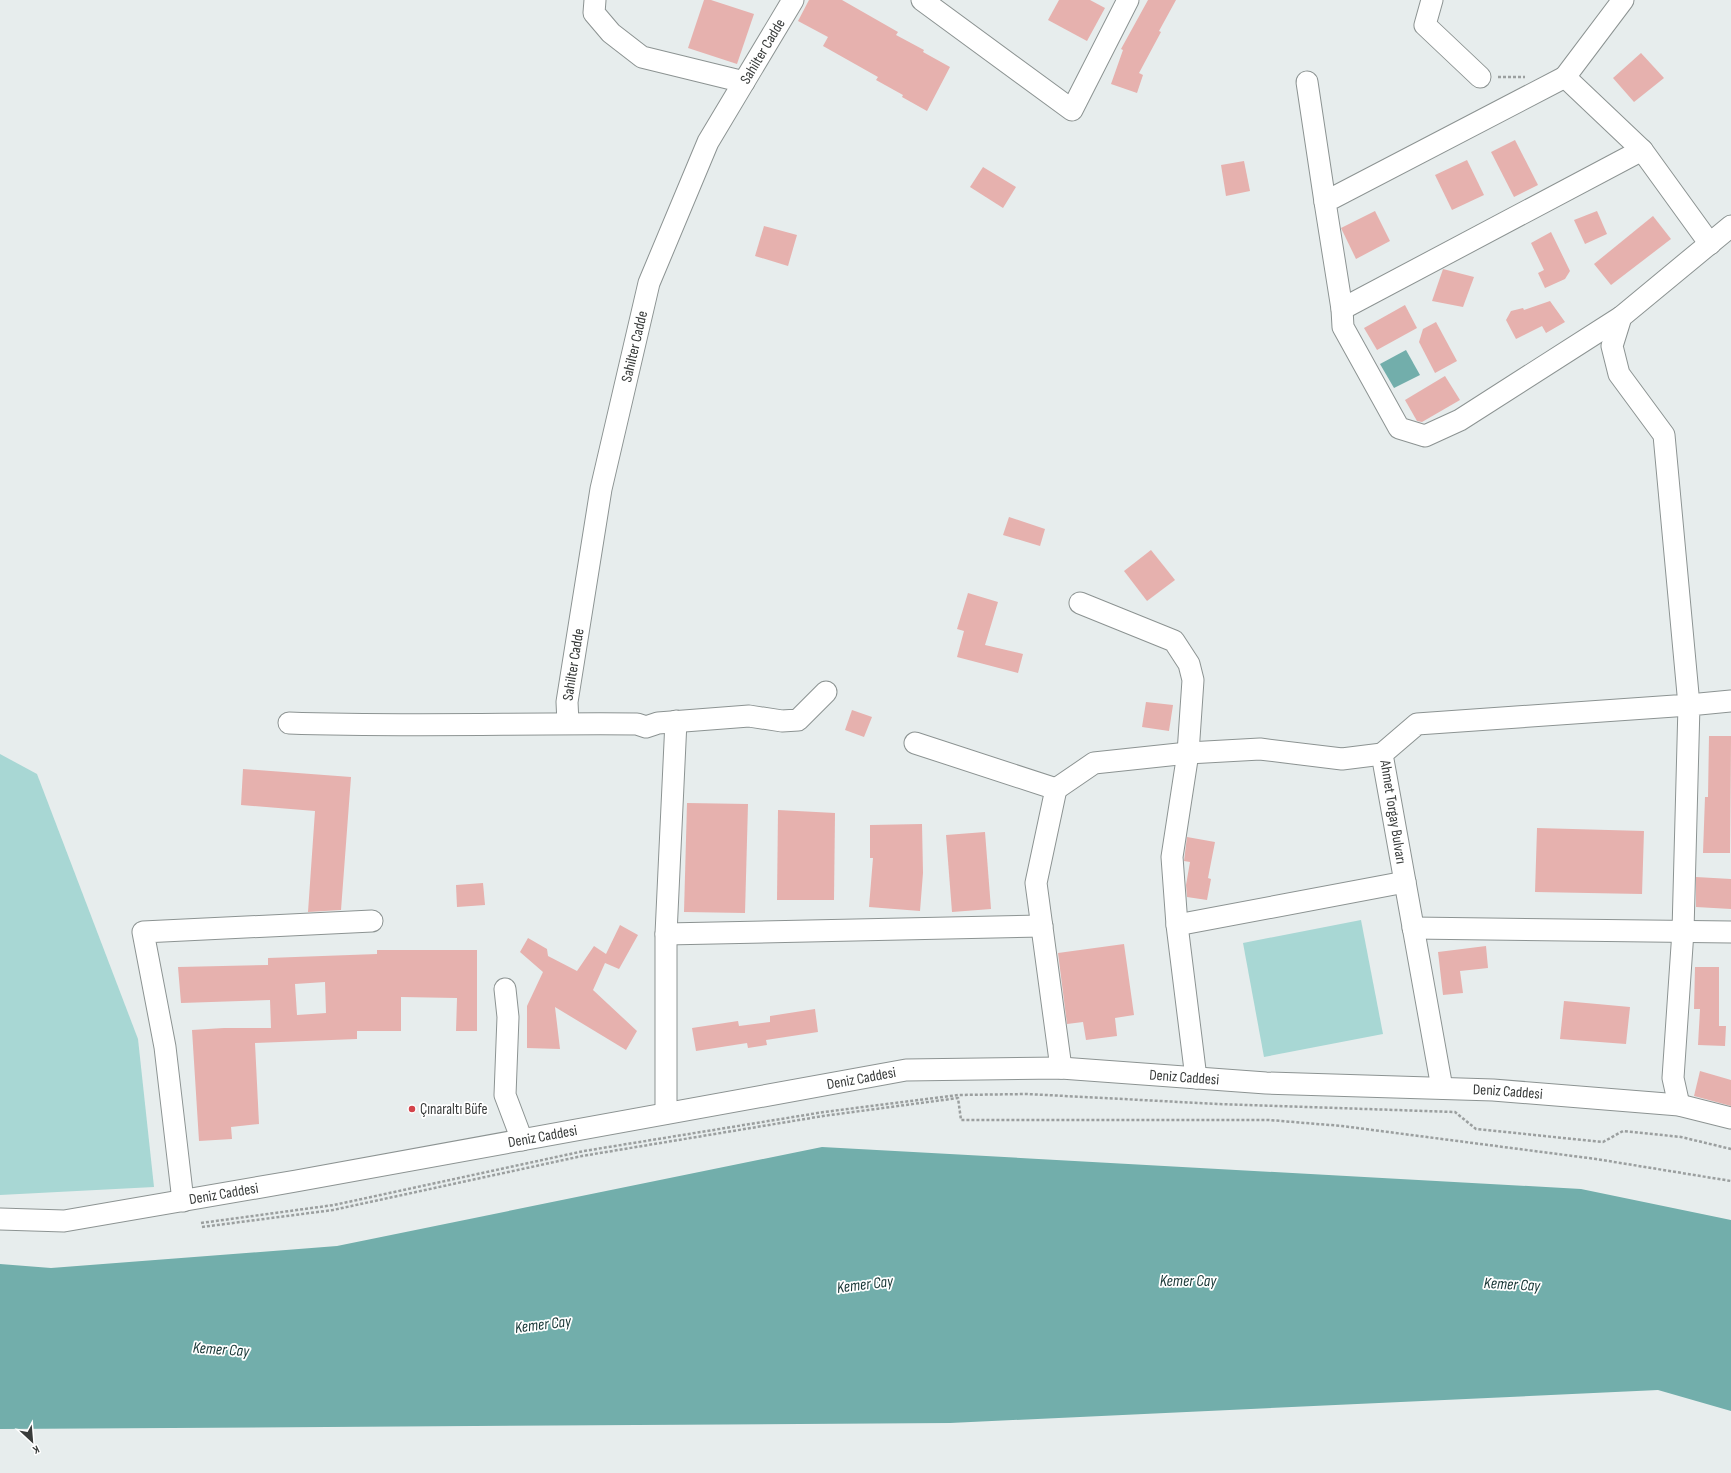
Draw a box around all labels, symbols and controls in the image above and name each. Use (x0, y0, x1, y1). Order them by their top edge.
street label: Sahilter Cadde (736, 15, 789, 87)
street label: Sahilter Cadde (617, 309, 652, 384)
street label: Sahilter Cadde (558, 627, 588, 702)
street label: Ahmet Torgay Bulvarı (1375, 758, 1411, 865)
street label: Deniz Caddesi (825, 1062, 898, 1094)
street label: Deniz Caddesi (1149, 1065, 1220, 1089)
street label: Deniz Caddesi (1473, 1080, 1544, 1103)
place label: Çınaraltı Büfe (420, 1100, 488, 1119)
marker: Çınaraltı Büfe (407, 1104, 417, 1114)
street label: Deniz Caddesi (506, 1120, 579, 1152)
street label: Deniz Caddesi (188, 1178, 260, 1209)
water label: Kemer Cay (836, 1272, 895, 1298)
water label: Kemer Cay (1160, 1272, 1217, 1291)
water label: Kemer Cay (1483, 1274, 1542, 1296)
water label: Kemer Cay (514, 1312, 573, 1338)
water label: Kemer Cay (192, 1339, 251, 1362)
north arrow (12, 1421, 52, 1461)
text: K (30, 1443, 41, 1457)

